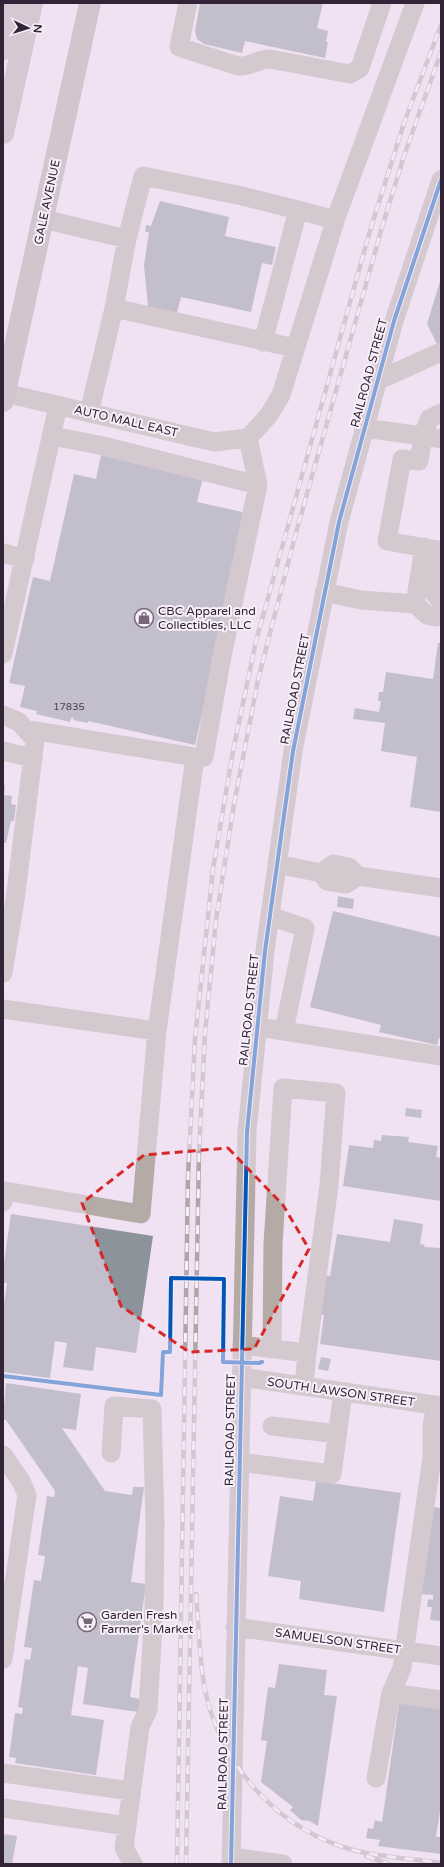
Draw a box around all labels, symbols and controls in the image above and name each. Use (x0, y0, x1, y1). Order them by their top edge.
north arrow (8, 8, 48, 48)
text: N (31, 24, 44, 34)
street label: GALE AVENUE (31, 158, 63, 246)
street label: RAILROAD STREET (348, 316, 390, 429)
street label: AUTO MALL EAST (73, 402, 180, 440)
place label: CBC Apparel and Collectibles, LLC (158, 604, 256, 632)
shop icon: CBC Apparel and Collectibles, LLC (133, 607, 155, 629)
street label: RAILROAD STREET (277, 632, 313, 746)
house number: 17835 (53, 701, 85, 713)
street label: RAILROAD STREET (236, 953, 262, 1067)
street label: RAILROAD STREET (222, 1373, 238, 1486)
street label: SOUTH LAWSON STREET (266, 1375, 416, 1409)
place label: Garden Fresh Farmer's Market (101, 1608, 194, 1636)
supermarket icon: Garden Fresh Farmer's Market (76, 1611, 98, 1633)
street label: SAMUELSON STREET (274, 1625, 402, 1657)
street label: RAILROAD STREET (215, 1697, 231, 1810)

